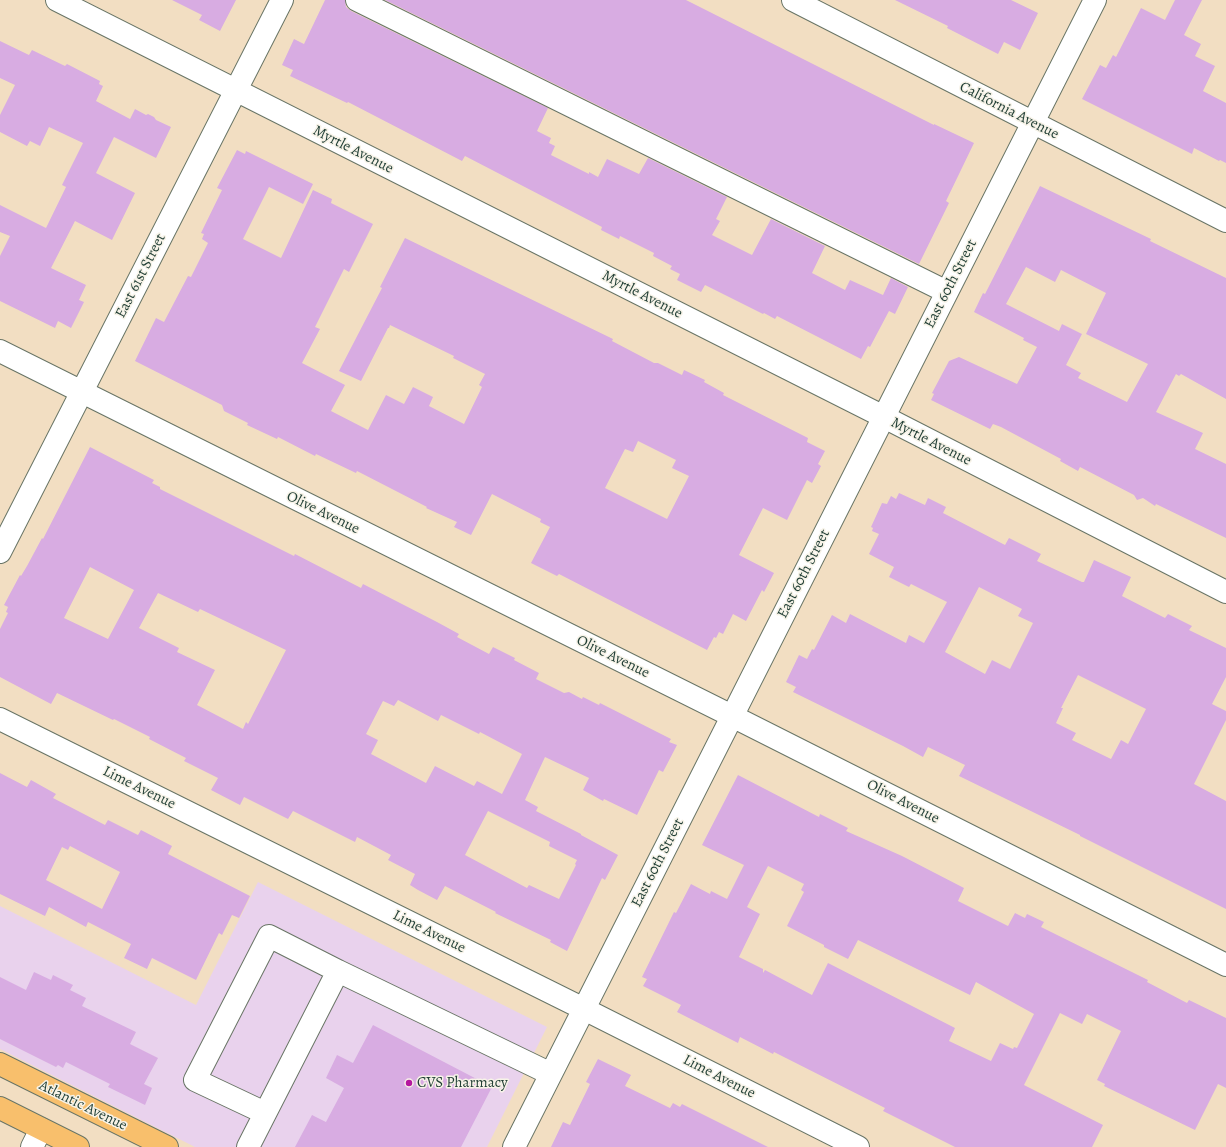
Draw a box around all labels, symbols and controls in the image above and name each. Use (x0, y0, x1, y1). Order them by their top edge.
street label: California Avenue (956, 78, 1062, 144)
street label: Myrtle Avenue (310, 122, 396, 178)
street label: East 61st Street (112, 231, 170, 321)
street label: East 60th Street (921, 237, 981, 331)
street label: Myrtle Avenue (599, 267, 685, 323)
street label: Myrtle Avenue (888, 414, 974, 470)
street label: Olive Avenue (284, 488, 362, 538)
street label: East 60th Street (774, 527, 834, 621)
street label: Olive Avenue (574, 632, 652, 682)
street label: Lime Avenue (100, 763, 178, 813)
street label: Olive Avenue (864, 776, 942, 828)
street label: East 60th Street (628, 816, 688, 910)
street label: Lime Avenue (390, 907, 468, 957)
street label: Lime Avenue (680, 1051, 758, 1103)
place label: CVS Pharmacy (417, 1074, 508, 1092)
street label: Atlantic Avenue (36, 1077, 130, 1135)
marker: CVS Pharmacy (404, 1078, 414, 1088)

